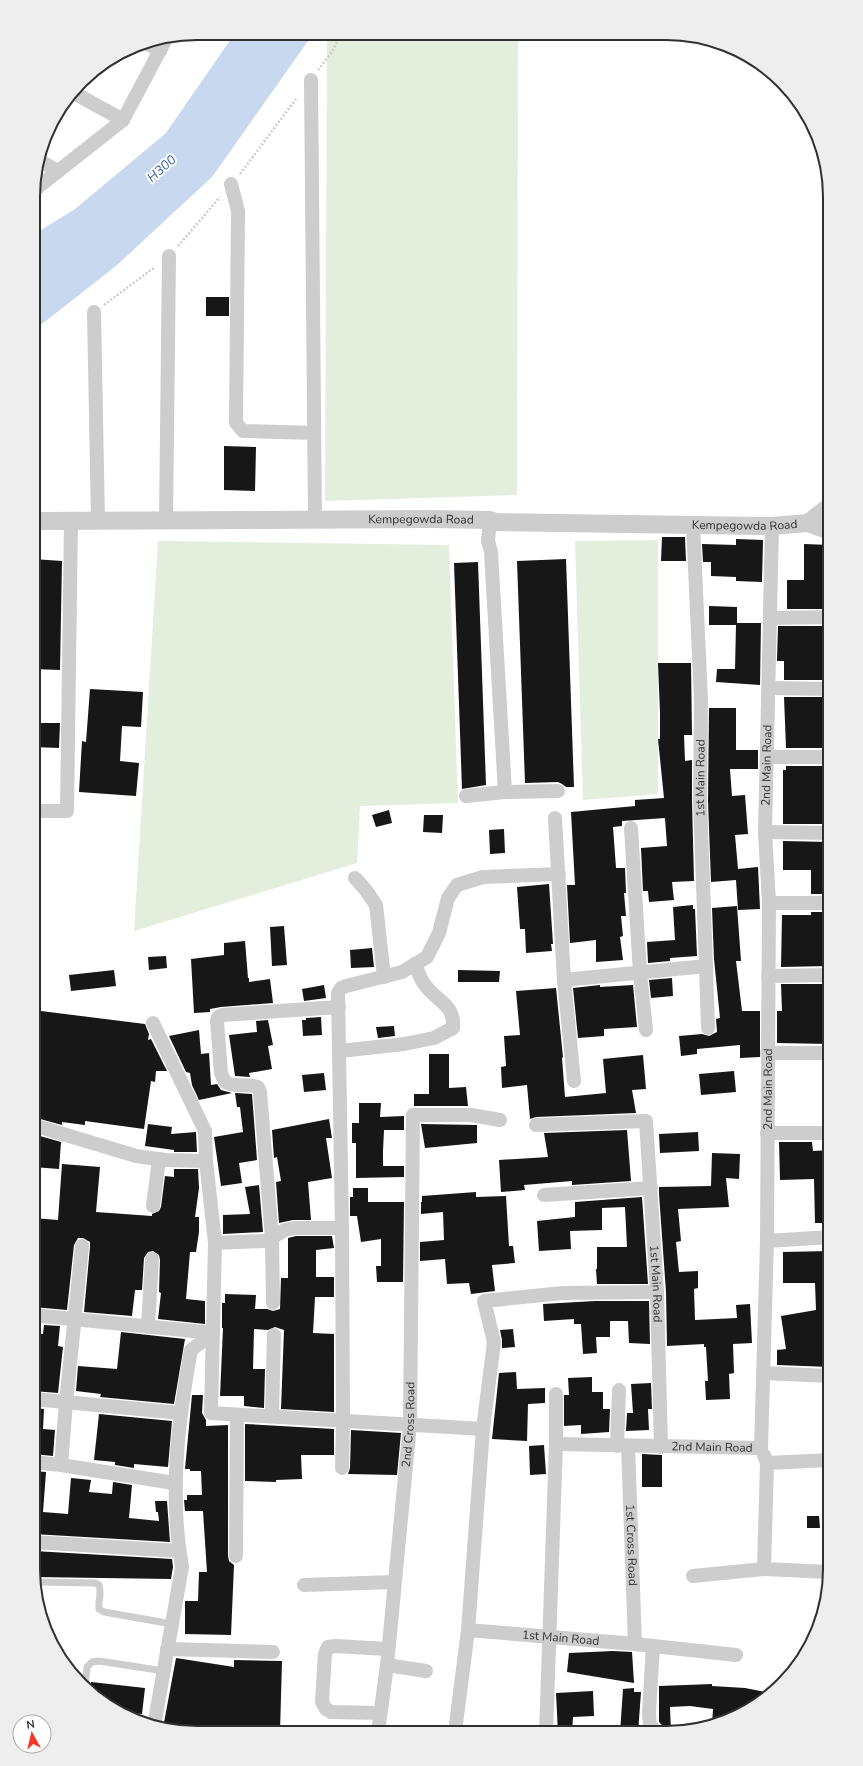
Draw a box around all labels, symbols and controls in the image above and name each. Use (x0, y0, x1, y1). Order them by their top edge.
water label: H300 (143, 151, 180, 186)
street label: Kempegowda Road (368, 511, 474, 528)
street label: Kempegowda Road (692, 516, 798, 534)
street label: 2nd Main Road (758, 724, 775, 806)
street label: 1st Main Road (692, 739, 709, 817)
street label: 2nd Main Road (760, 1048, 776, 1130)
street label: 1st Main Road (646, 1244, 666, 1323)
street label: 2nd Cross Road (398, 1382, 418, 1468)
street label: 2nd Main Road (671, 1438, 753, 1456)
street label: 1st Cross Road (622, 1504, 641, 1586)
street label: 1st Main Road (521, 1627, 600, 1649)
north arrow (12, 1714, 52, 1754)
text: N (26, 1717, 36, 1733)

